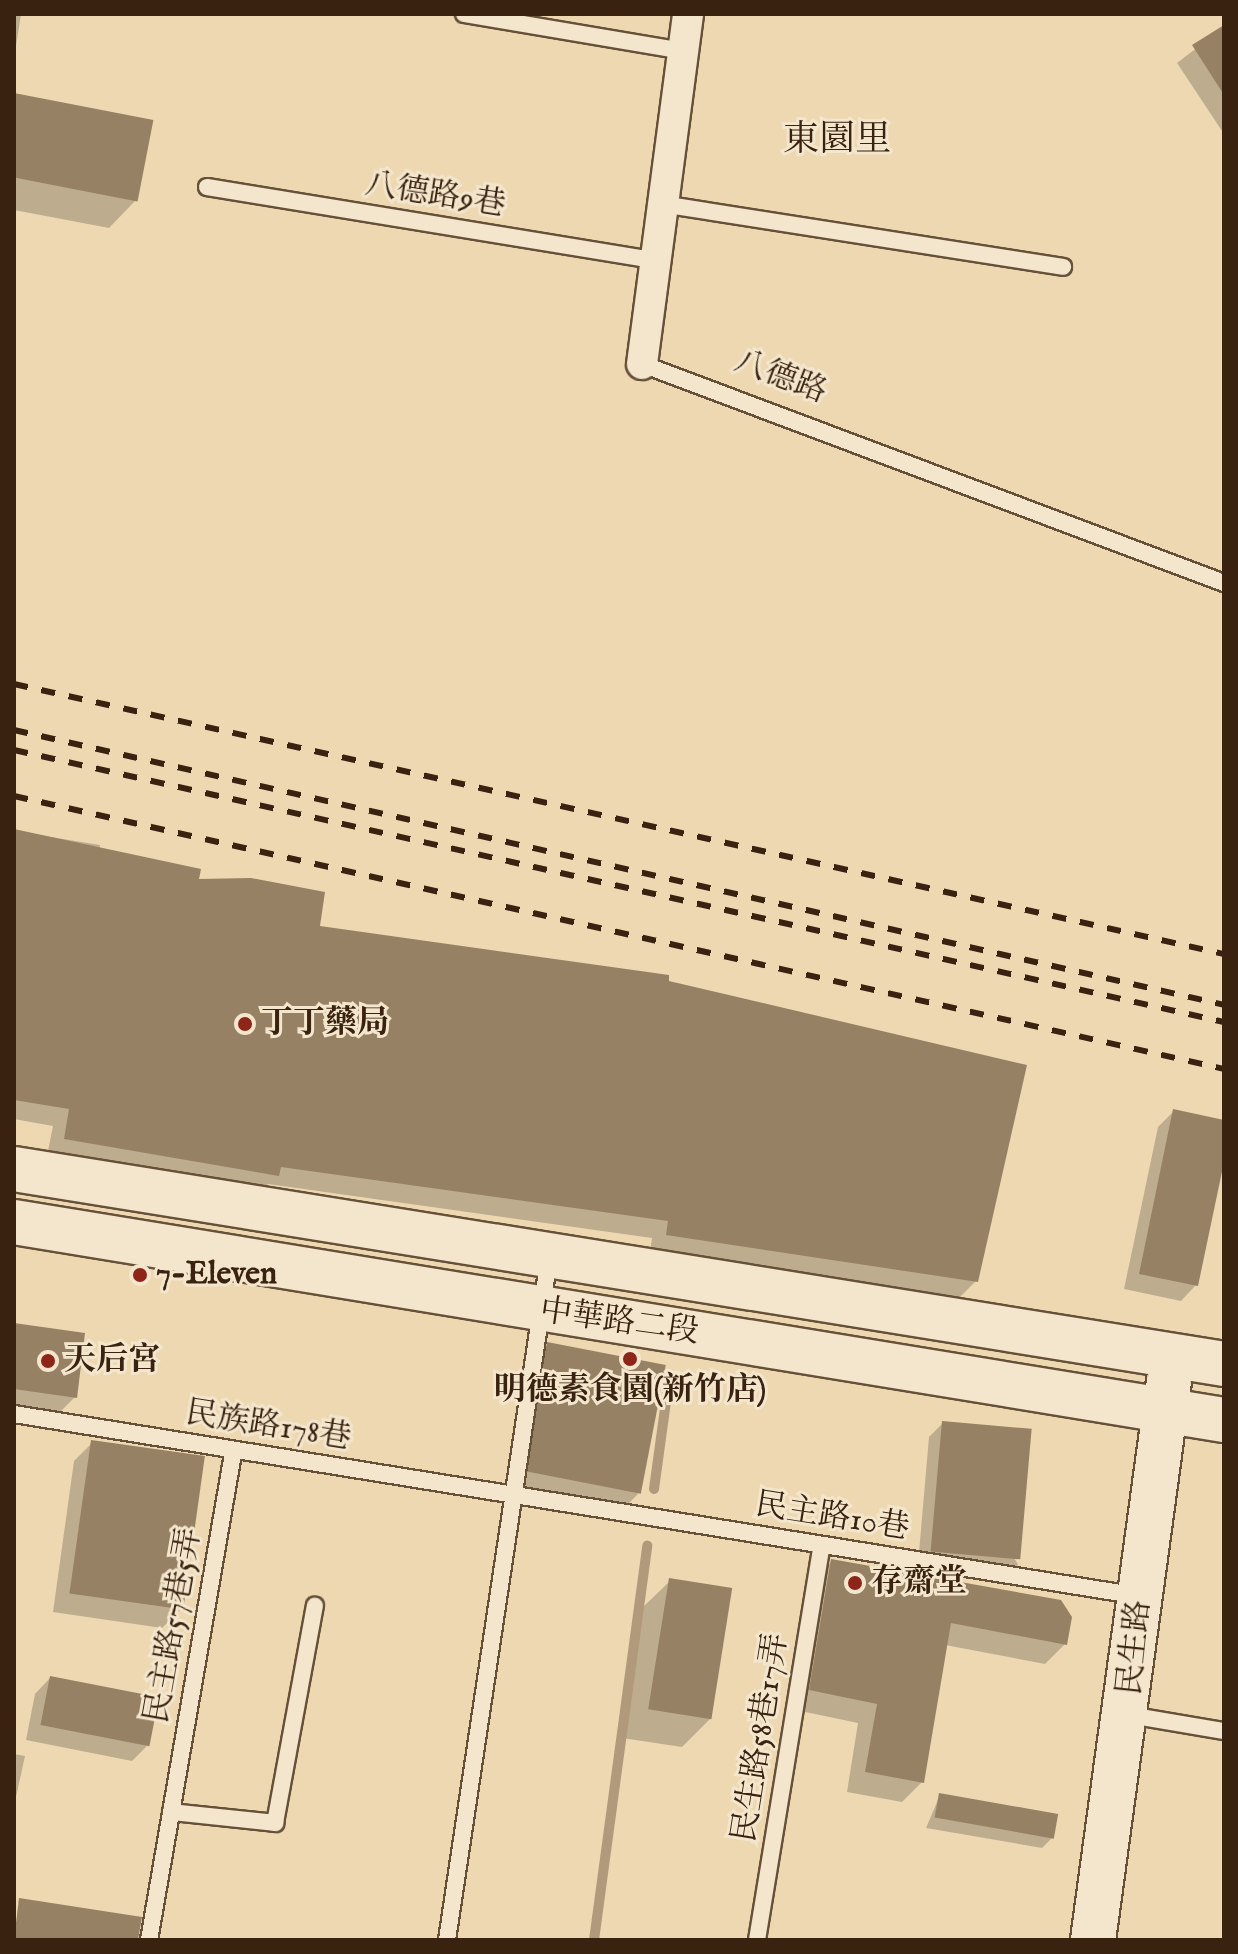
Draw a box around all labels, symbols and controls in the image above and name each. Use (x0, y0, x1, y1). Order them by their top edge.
district label: 東園里 (783, 119, 891, 163)
street label: 八德路9巷 (362, 166, 508, 226)
street label: 八德路 (728, 343, 832, 413)
place label: 丁丁藥局 (261, 1005, 389, 1043)
marker: 丁丁藥局 (236, 1015, 254, 1033)
place label: 7-Eleven (156, 1256, 277, 1294)
marker: 7-Eleven (131, 1266, 149, 1284)
street label: 中華路二段 (537, 1293, 701, 1353)
place label: 天后宮 (64, 1342, 160, 1380)
marker: 明德素食園(新竹店) (621, 1350, 639, 1368)
marker: 天后宮 (39, 1352, 57, 1370)
place label: 明德素食園(新竹店) (494, 1372, 766, 1410)
street label: 民族路178巷 (182, 1395, 354, 1459)
street label: 民主路10巷 (752, 1487, 912, 1549)
street label: 民主路57巷5弄 (139, 1525, 211, 1727)
place label: 存齋堂 (871, 1564, 967, 1602)
marker: 存齋堂 (846, 1574, 864, 1592)
street label: 民生路 (1112, 1598, 1160, 1698)
street label: 民生路58巷17弄 (727, 1631, 797, 1845)

